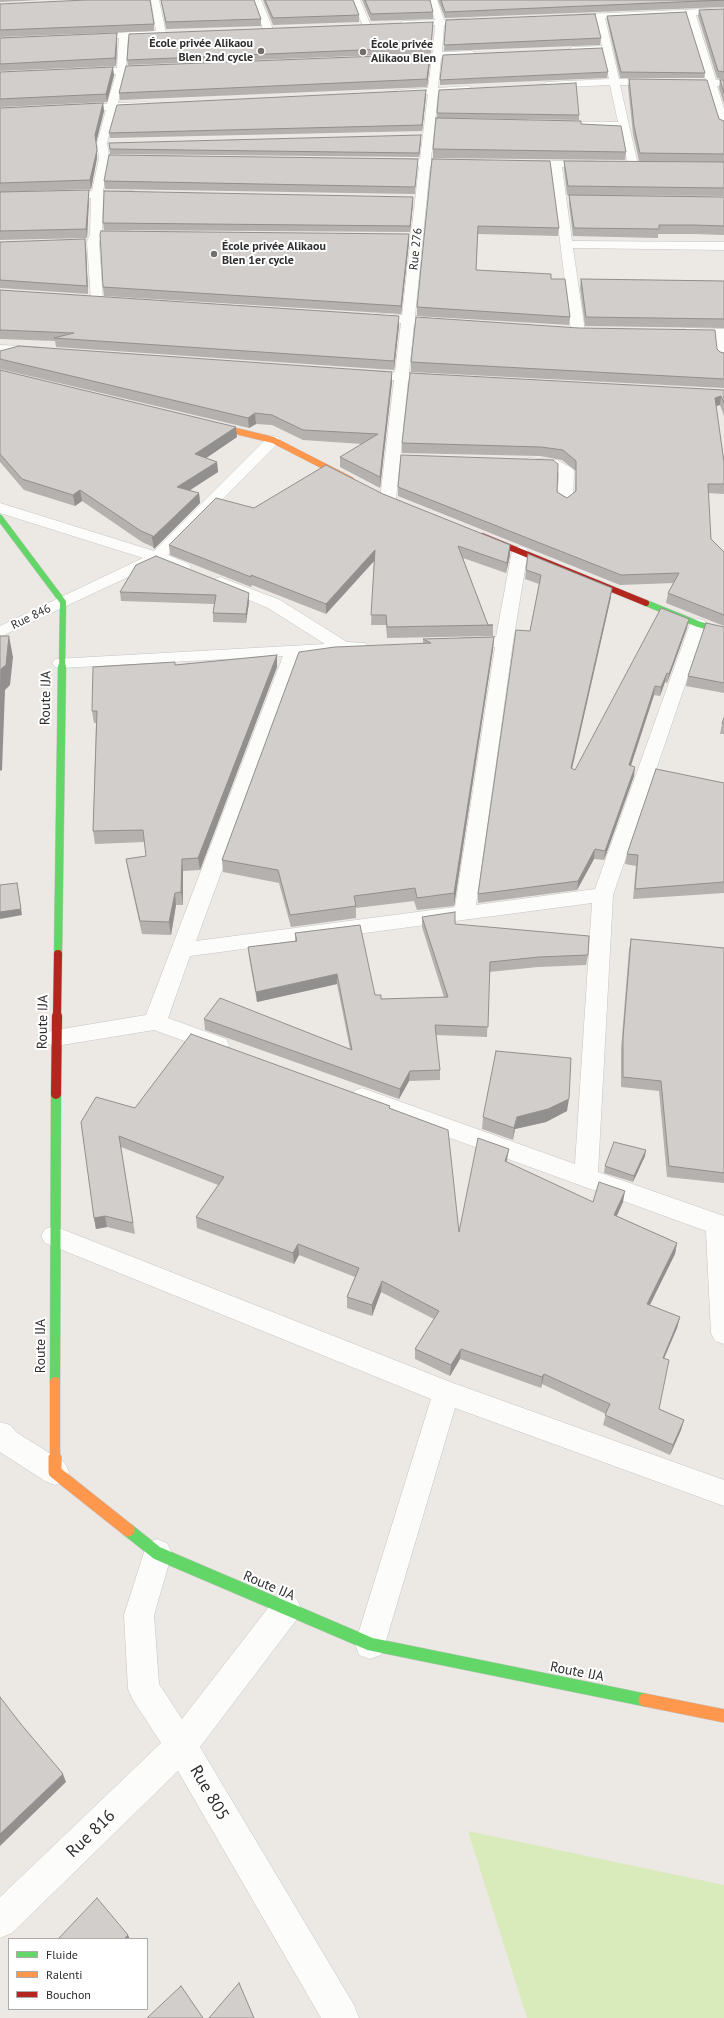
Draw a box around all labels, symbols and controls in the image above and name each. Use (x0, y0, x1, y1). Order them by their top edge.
place label: École privée Alikaou Blen 2nd cycle (149, 37, 253, 65)
place label: École privée Alikaou Blen (371, 38, 436, 66)
marker: École privée Alikaou Blen 2nd cycle (256, 46, 266, 56)
marker: École privée Alikaou Blen (358, 47, 368, 57)
street label: Rue 276 (407, 227, 425, 271)
place label: École privée Alikaou Blen 1er cycle (222, 240, 326, 268)
marker: École privée Alikaou Blen 1er cycle (209, 249, 219, 259)
street label: Rue 846 (9, 601, 53, 633)
street label: Route IJA (37, 671, 55, 725)
street label: Route IJA (34, 995, 52, 1049)
street label: Route IJA (33, 1319, 49, 1373)
street label: Route IJA (241, 1568, 297, 1604)
street label: Route IJA (549, 1659, 605, 1685)
street label: Rue 805 (185, 1762, 233, 1824)
street label: Rue 816 (62, 1806, 120, 1862)
legend (8, 1938, 148, 2010)
text: Fluide (46, 1947, 78, 1962)
text: Ralenti (46, 1967, 82, 1982)
text: Bouchon (46, 1987, 91, 2002)

